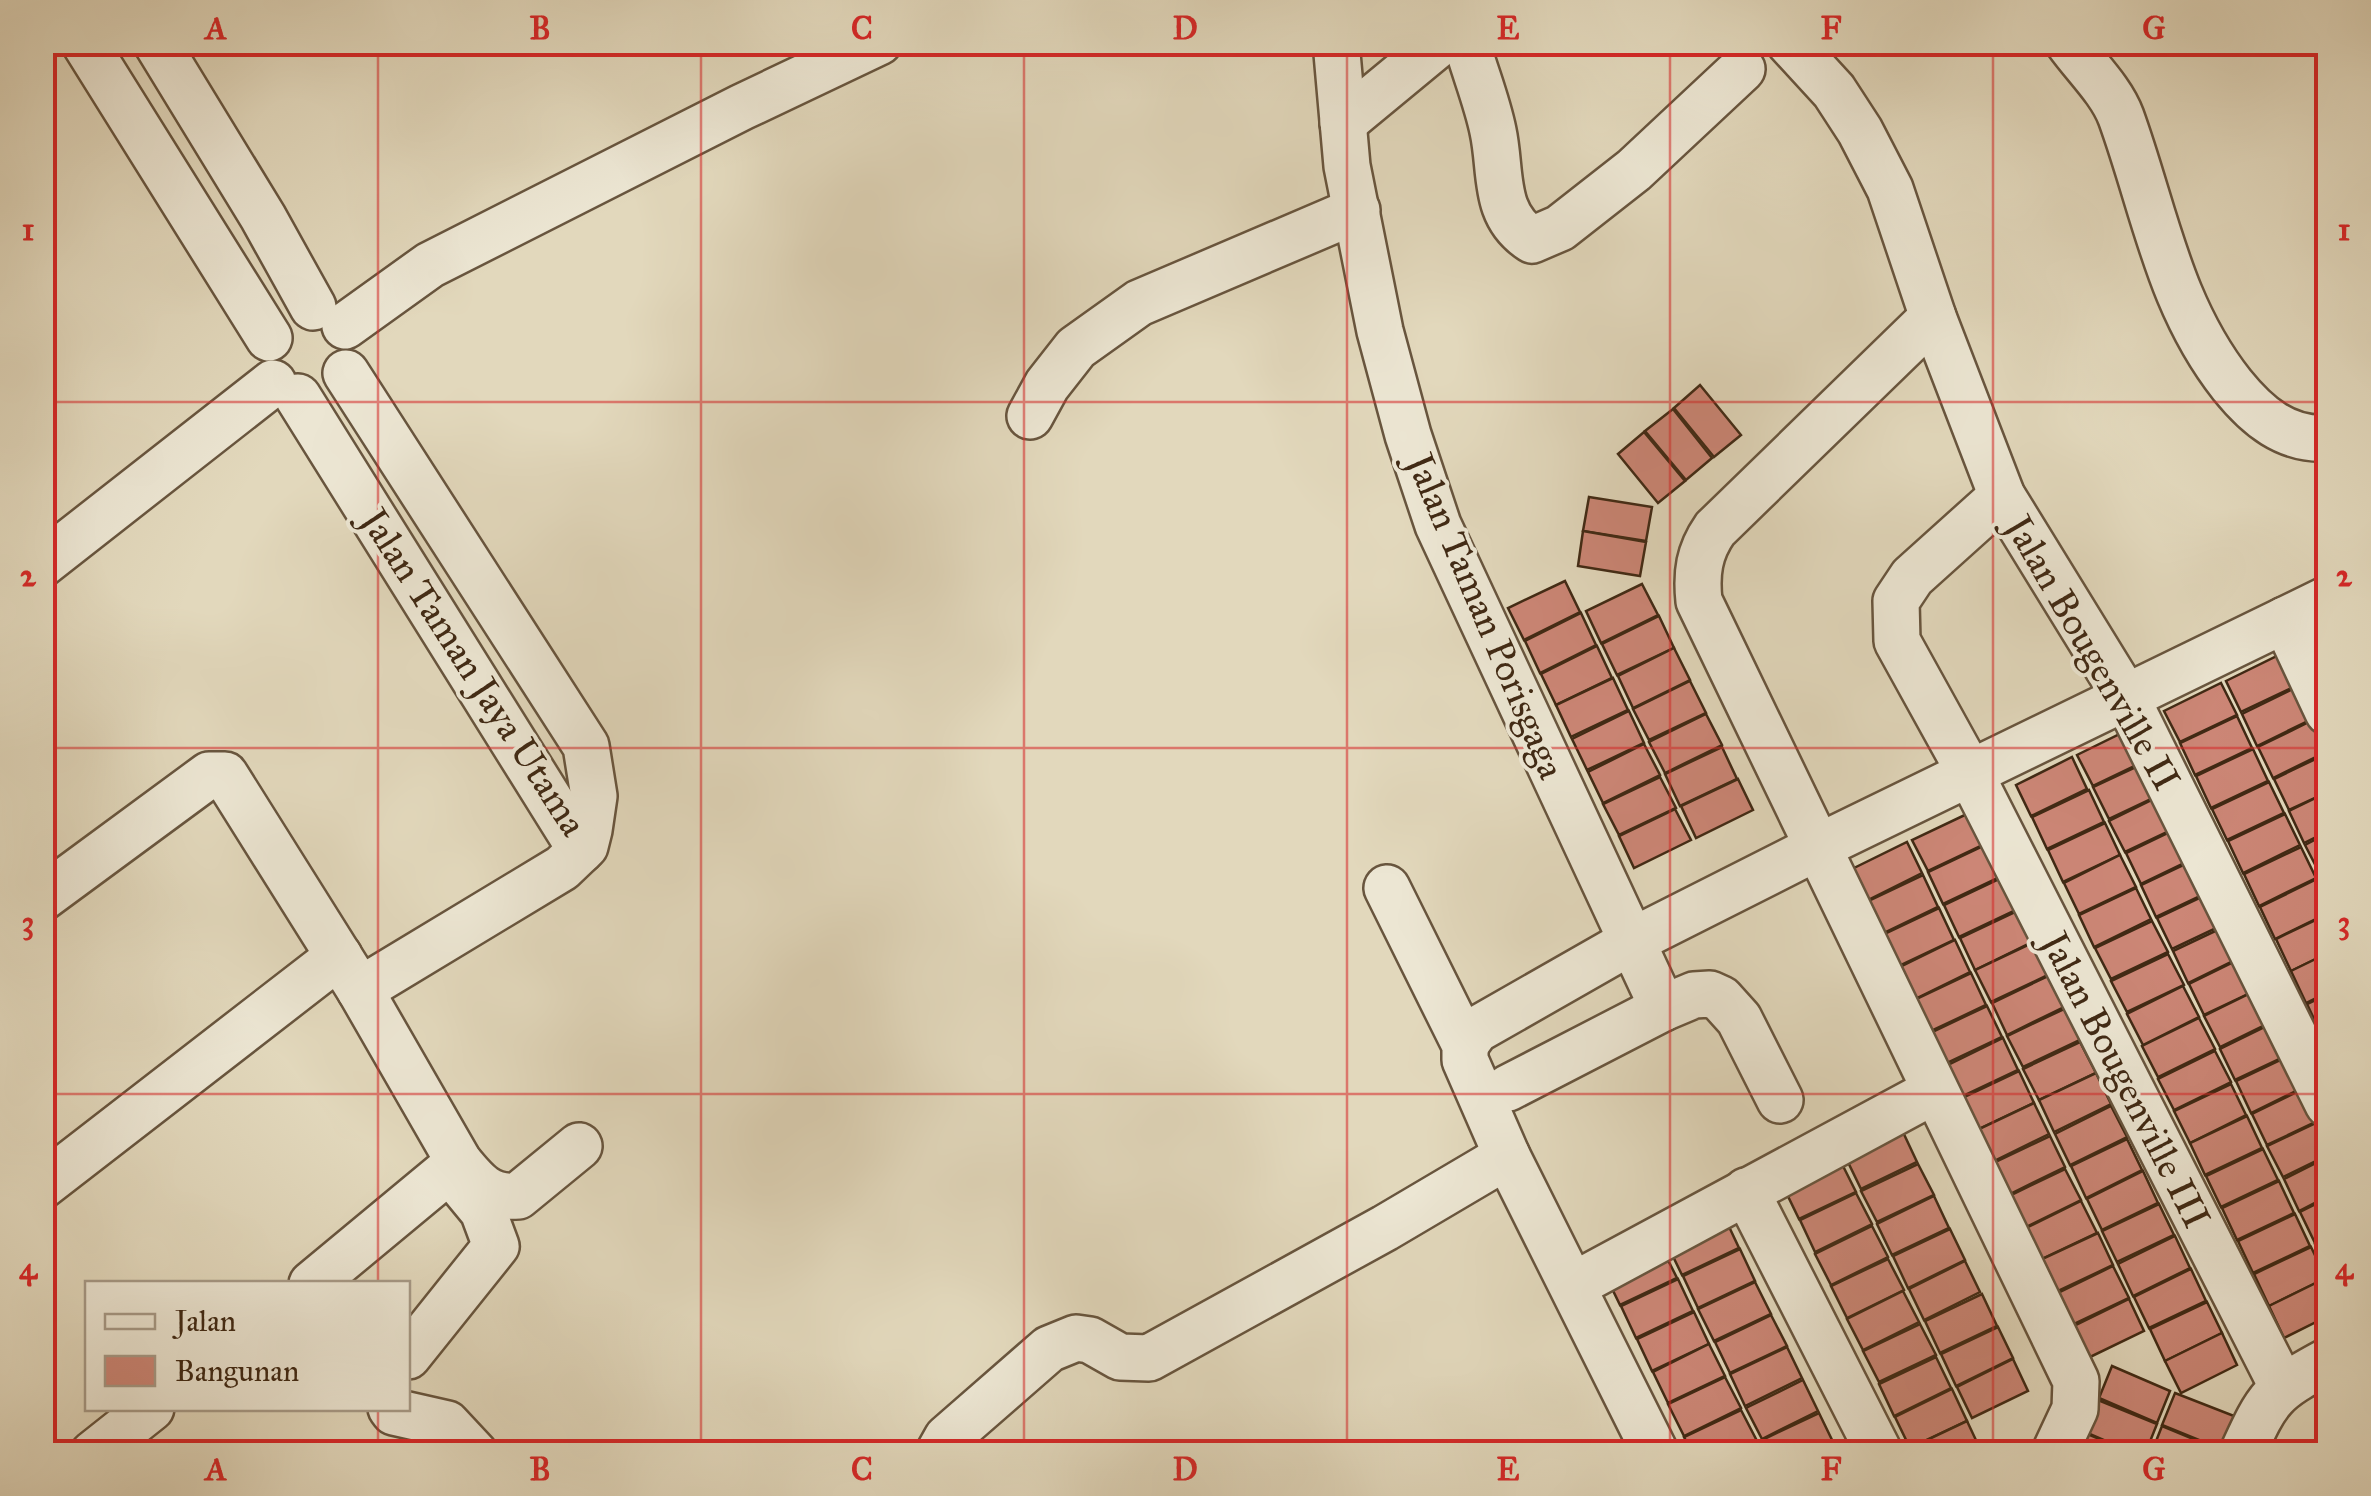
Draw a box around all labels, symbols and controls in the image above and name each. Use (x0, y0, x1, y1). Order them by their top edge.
text: A (203, 9, 227, 48)
text: B (529, 9, 551, 48)
text: C (851, 9, 873, 48)
text: D (1172, 9, 1198, 48)
text: E (1497, 9, 1520, 48)
text: F (1821, 9, 1842, 48)
text: G (2142, 9, 2166, 48)
text: 1 (22, 210, 35, 249)
text: 1 (2338, 210, 2351, 249)
street label: Jalan Taman Porisgaga (1394, 443, 1576, 787)
street label: Jalan Taman Jaya Utama (348, 496, 597, 845)
street label: Jalan Bougenville II (1993, 504, 2190, 799)
text: 2 (20, 556, 37, 595)
text: 2 (2336, 556, 2353, 595)
text: 3 (22, 903, 34, 942)
text: 3 (2338, 903, 2350, 942)
street label: Jalan Bougenville III (2029, 921, 2221, 1236)
text: 4 (19, 1249, 38, 1288)
text: 4 (2335, 1249, 2354, 1288)
legend (85, 1281, 410, 1411)
text: Jalan (172, 1303, 236, 1339)
text: Bangunan (175, 1353, 299, 1389)
text: A (203, 1450, 227, 1489)
text: B (529, 1450, 551, 1489)
text: C (851, 1450, 873, 1489)
text: D (1172, 1450, 1198, 1489)
text: E (1497, 1450, 1520, 1489)
text: F (1821, 1450, 1842, 1489)
text: G (2142, 1450, 2166, 1489)

